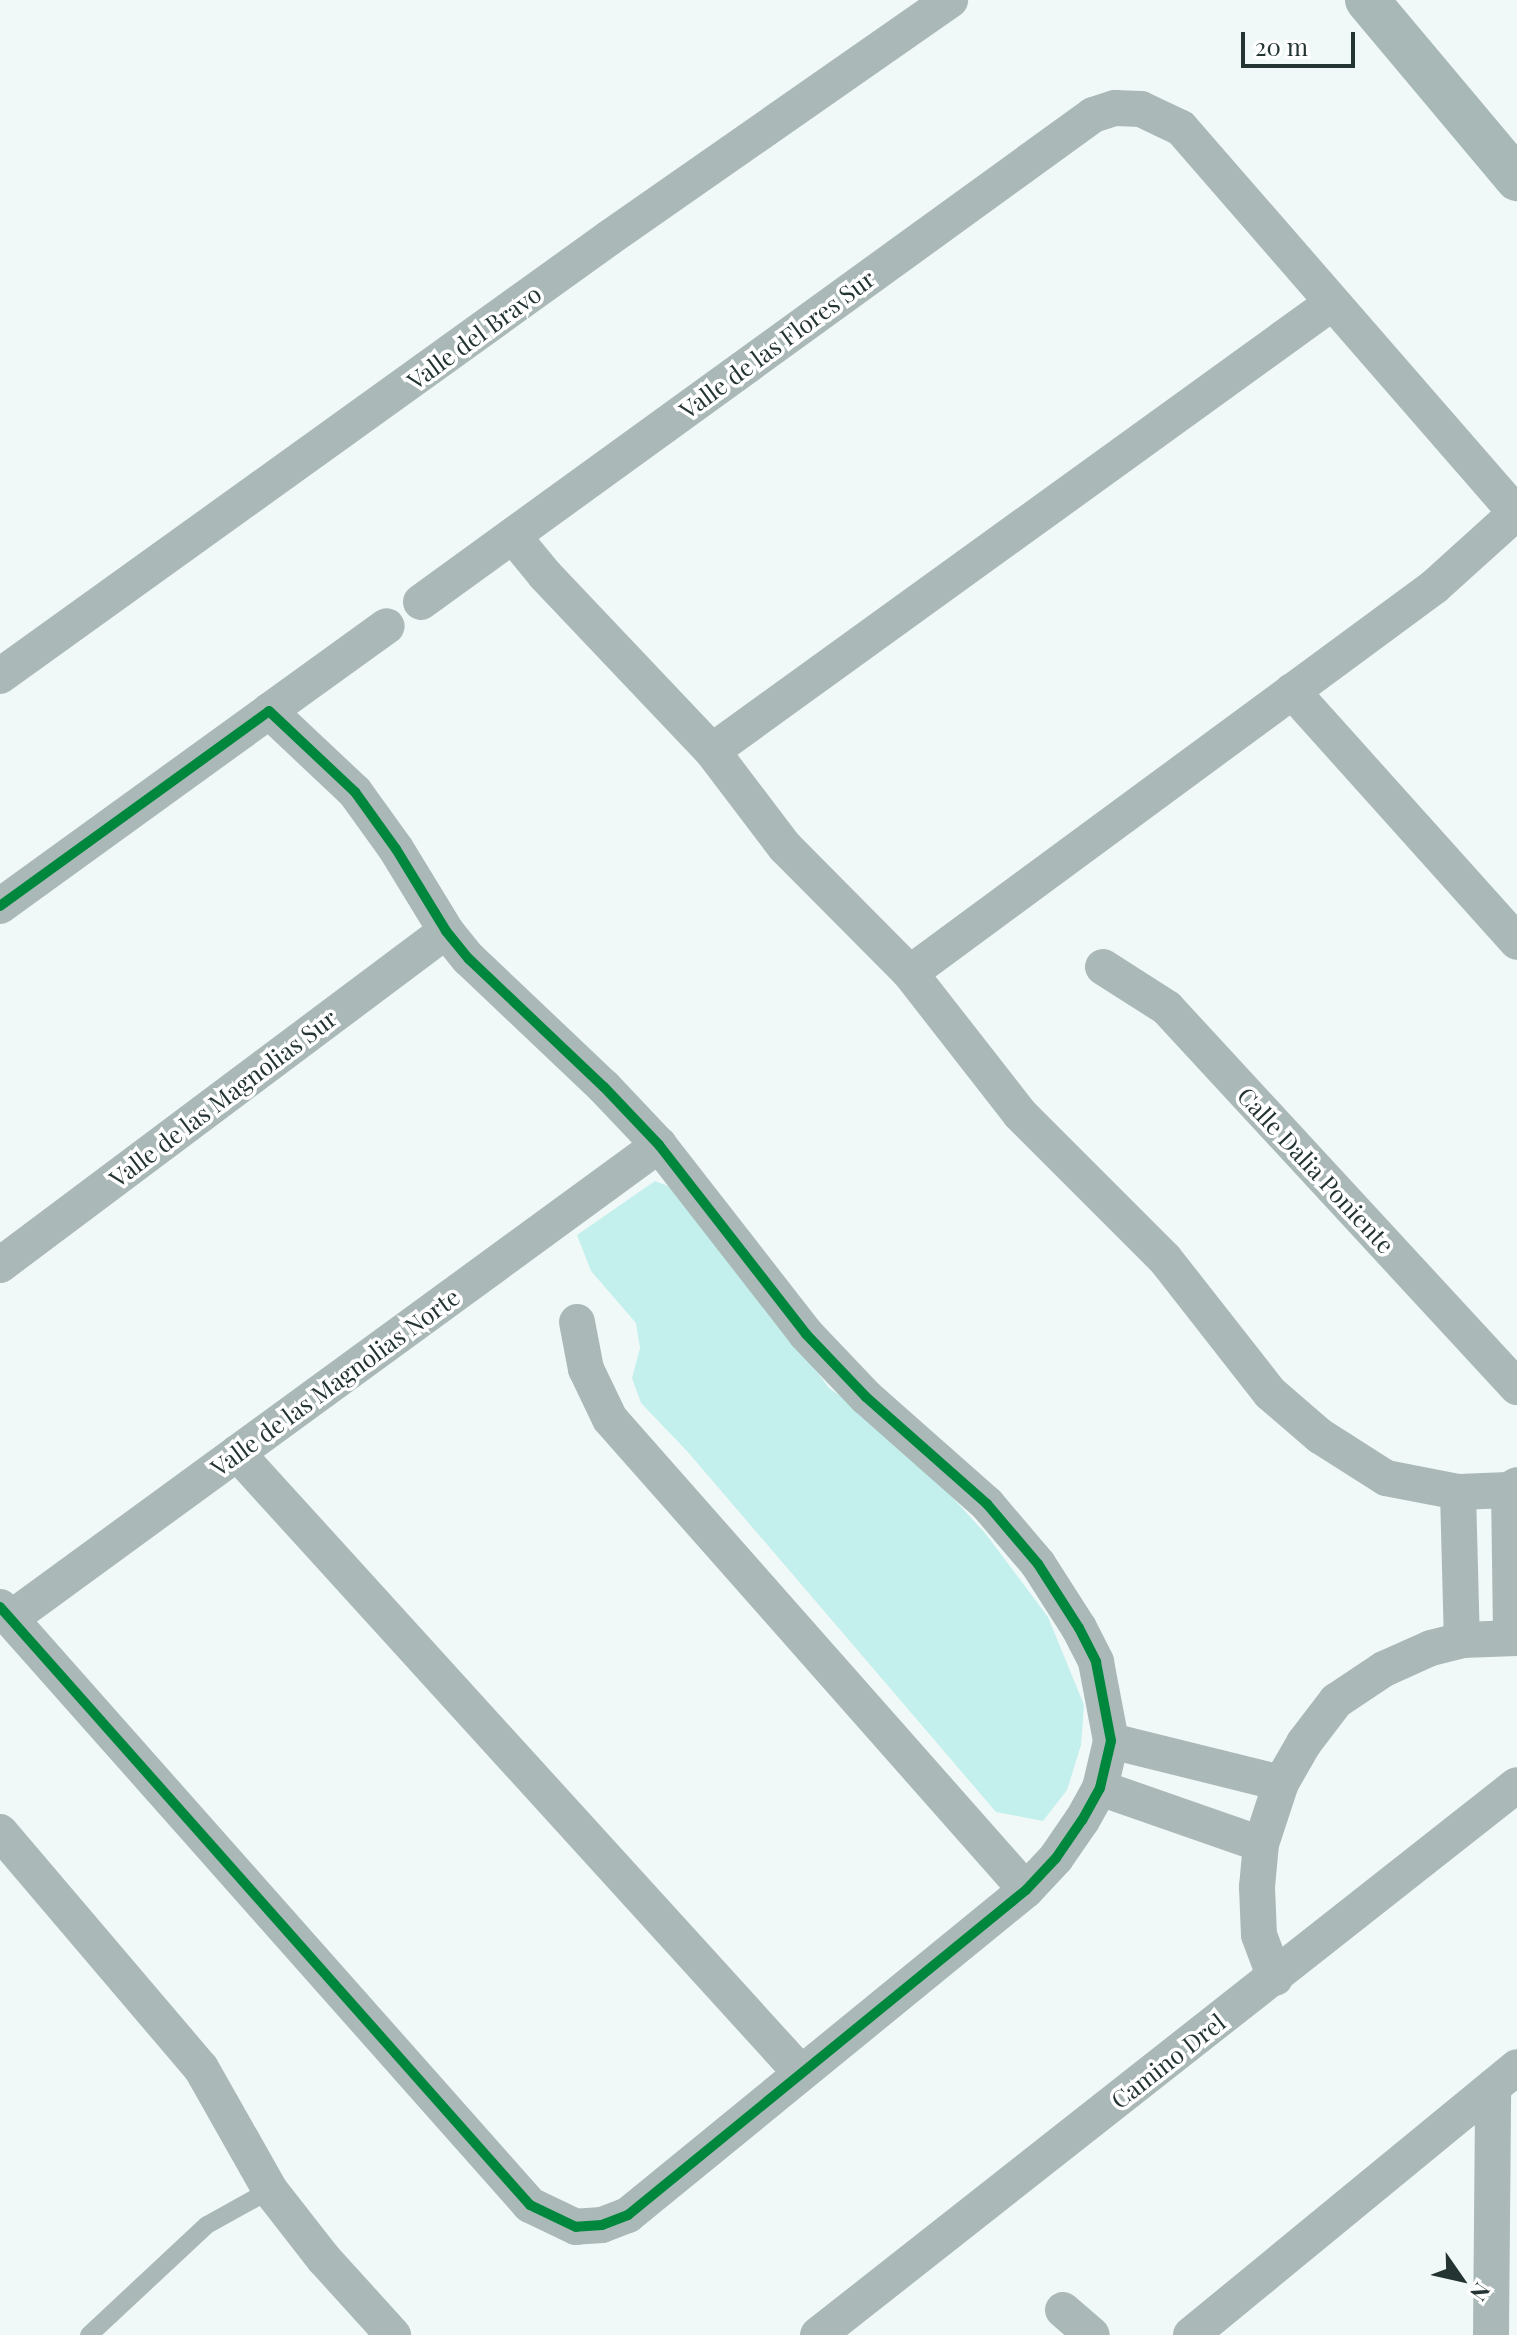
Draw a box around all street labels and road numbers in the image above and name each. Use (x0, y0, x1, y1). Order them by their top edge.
street label: Valle de las Flores Sur (674, 263, 880, 425)
street label: Valle del Bravo (402, 279, 546, 395)
street label: Valle de las Magnolias Sur (103, 1003, 343, 1193)
street label: Calle Dalia Poniente (1232, 1081, 1400, 1259)
street label: Valle de las Magnolias Norte (205, 1282, 465, 1482)
street label: Camino Drel (1105, 2008, 1231, 2114)

